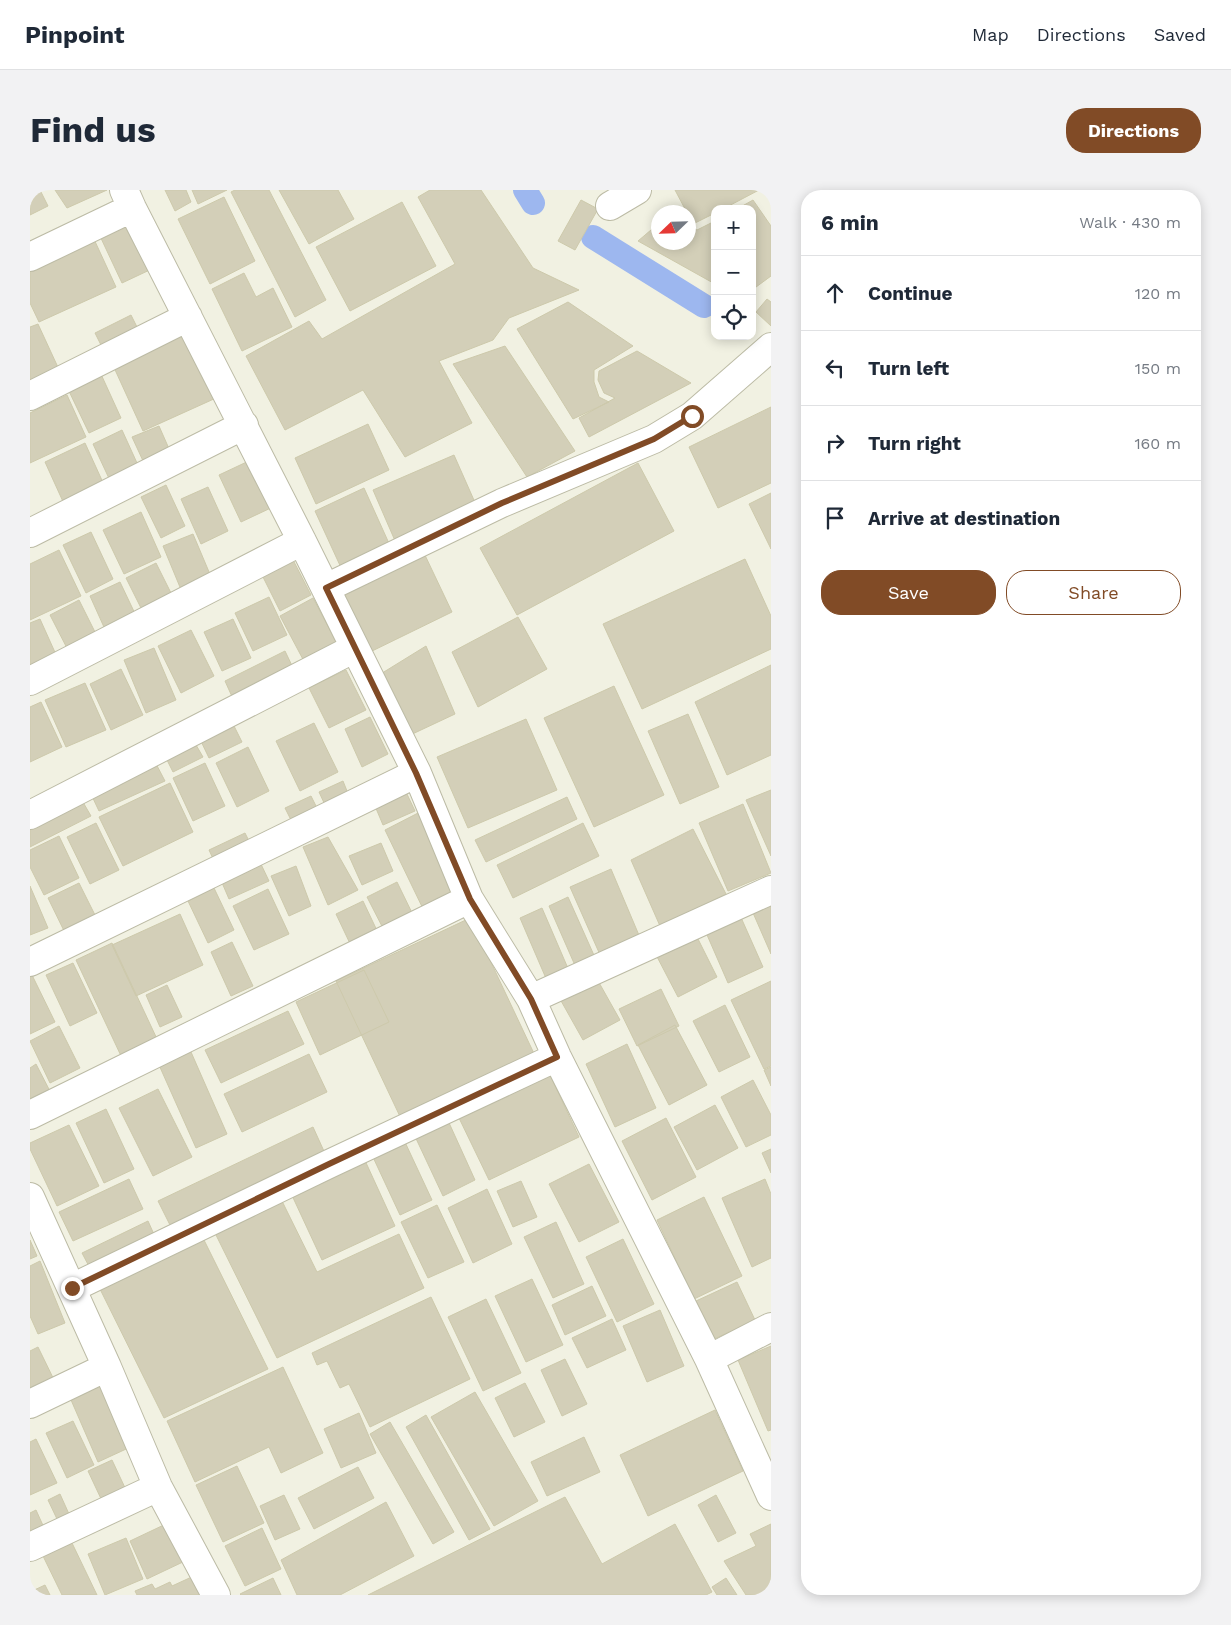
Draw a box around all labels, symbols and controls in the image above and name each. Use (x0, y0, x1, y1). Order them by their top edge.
text: Pinpoint (25, 21, 125, 49)
text: Map (972, 24, 1009, 45)
text: Directions (1037, 24, 1126, 45)
text: Saved (1154, 24, 1206, 45)
button: Directions (1066, 108, 1201, 153)
text: Find us (30, 109, 156, 151)
north arrow (651, 205, 696, 250)
map controls (711, 205, 756, 340)
button: + (711, 205, 756, 250)
text: 6 min (821, 210, 879, 235)
text: Walk · 430 m (1079, 213, 1181, 232)
button: − (711, 250, 756, 295)
icon: ahead (821, 279, 849, 307)
text: Continue (868, 282, 952, 305)
text: 120 m (1135, 284, 1181, 303)
button: locate (711, 295, 756, 340)
icon: left (821, 354, 849, 382)
text: Turn left (868, 357, 949, 380)
text: 150 m (1135, 359, 1181, 378)
route start (681, 405, 704, 428)
icon: right (821, 429, 849, 457)
text: Turn right (868, 432, 961, 455)
text: 160 m (1134, 434, 1181, 453)
icon: arrive (821, 504, 849, 532)
text: Arrive at destination (868, 507, 1060, 530)
button: Save (821, 570, 996, 615)
button: Share (1006, 570, 1181, 615)
route end (61, 1277, 84, 1300)

